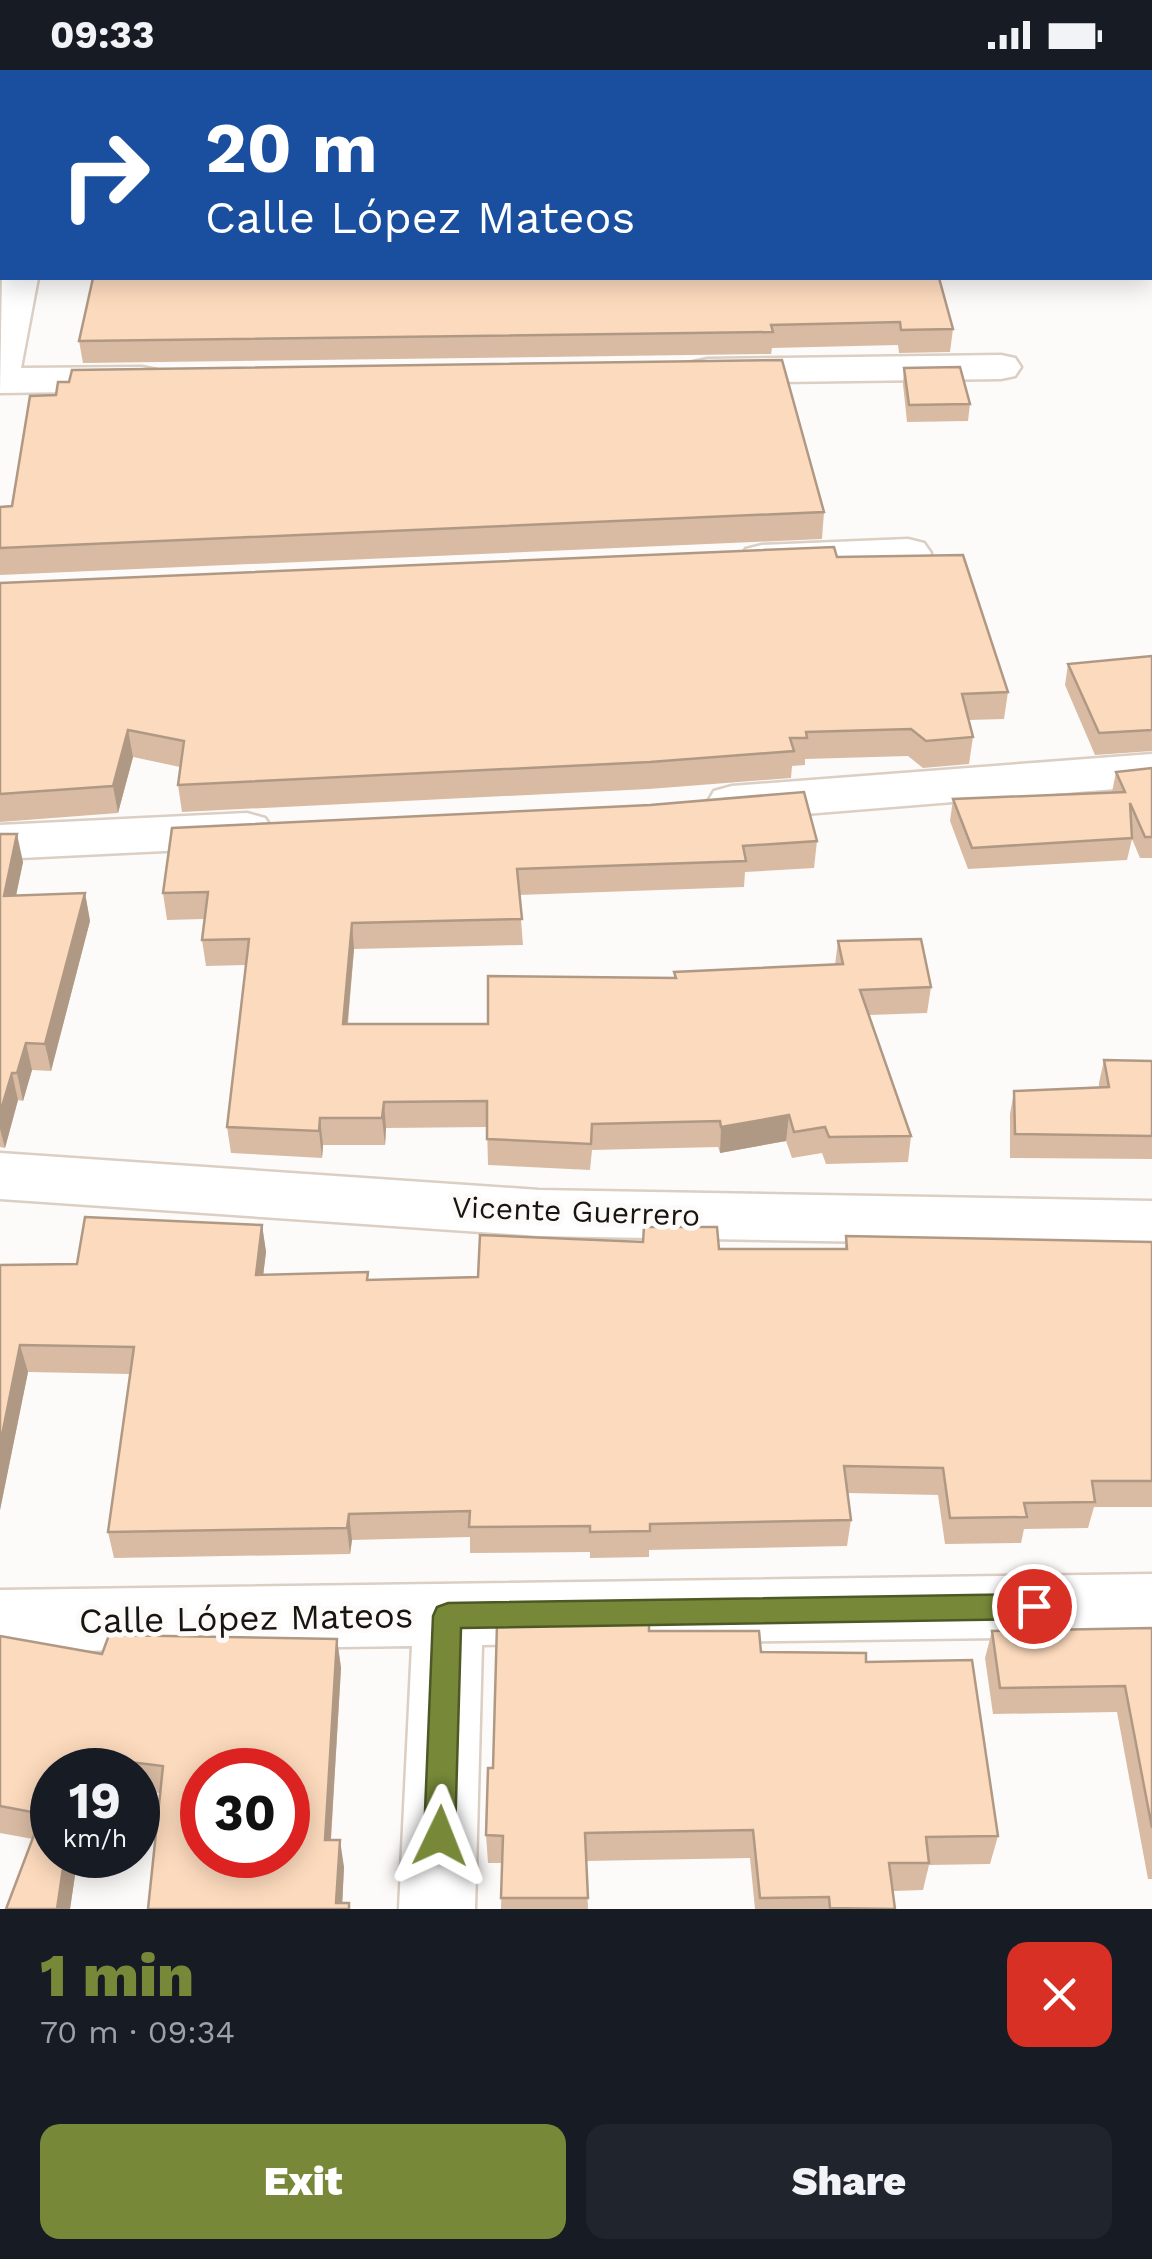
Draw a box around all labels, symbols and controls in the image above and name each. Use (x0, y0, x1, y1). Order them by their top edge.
text: 09:33 (50, 13, 154, 57)
text: 20 m (205, 107, 378, 189)
icon: right (40, 110, 170, 240)
text: Calle López Mateos (205, 191, 635, 244)
street label: Vicente Guerrero (451, 1189, 701, 1233)
pin (992, 1564, 1077, 1649)
icon: arrive (1007, 1579, 1062, 1634)
street label: Calle López Mateos (78, 1594, 414, 1642)
speed limit sign: 30 (180, 1748, 310, 1878)
text: 19 (69, 1771, 121, 1830)
position arrow (388, 1784, 492, 1888)
text: km/h (63, 1824, 127, 1853)
text: 1 min (40, 1940, 194, 2011)
button: close (1007, 1942, 1112, 2047)
text: 70 m · 09:34 (40, 2013, 235, 2051)
button: Exit (40, 2124, 566, 2239)
button: Share (586, 2124, 1112, 2239)

